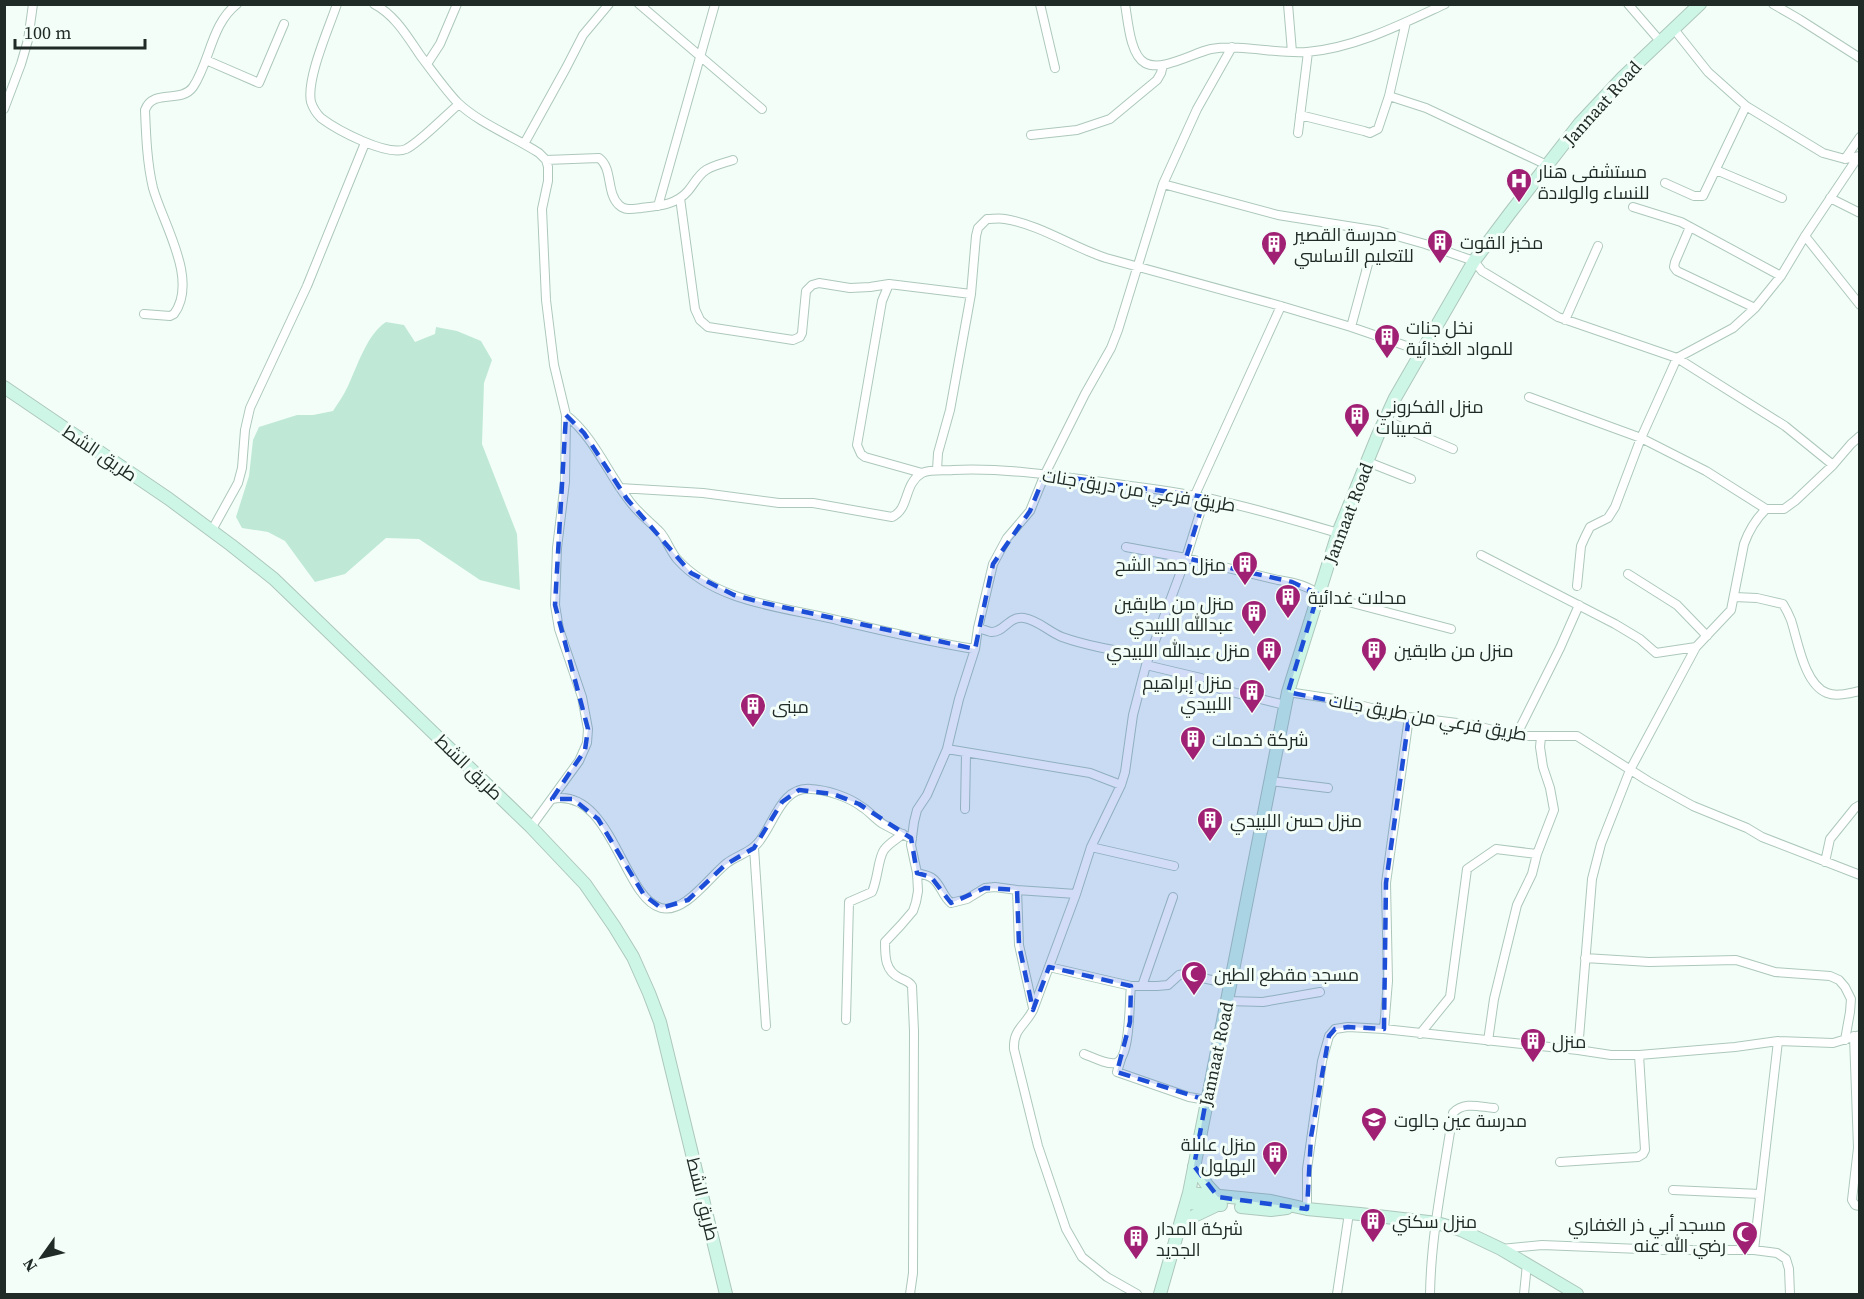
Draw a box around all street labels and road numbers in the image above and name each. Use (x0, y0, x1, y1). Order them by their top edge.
street label: Jannaat Road (1556, 55, 1647, 152)
street label: طريق الشط (58, 419, 142, 487)
street label: Jannaat Road (1317, 459, 1379, 568)
street label: طريق فرعي من دريق جنات (1040, 462, 1238, 520)
street label: طريق فرعي من طريق جنات (1327, 687, 1529, 749)
street label: طريق الشط (430, 729, 508, 805)
street label: Jannaat Road (1193, 999, 1239, 1110)
street label: طريق الشط (681, 1155, 725, 1243)

